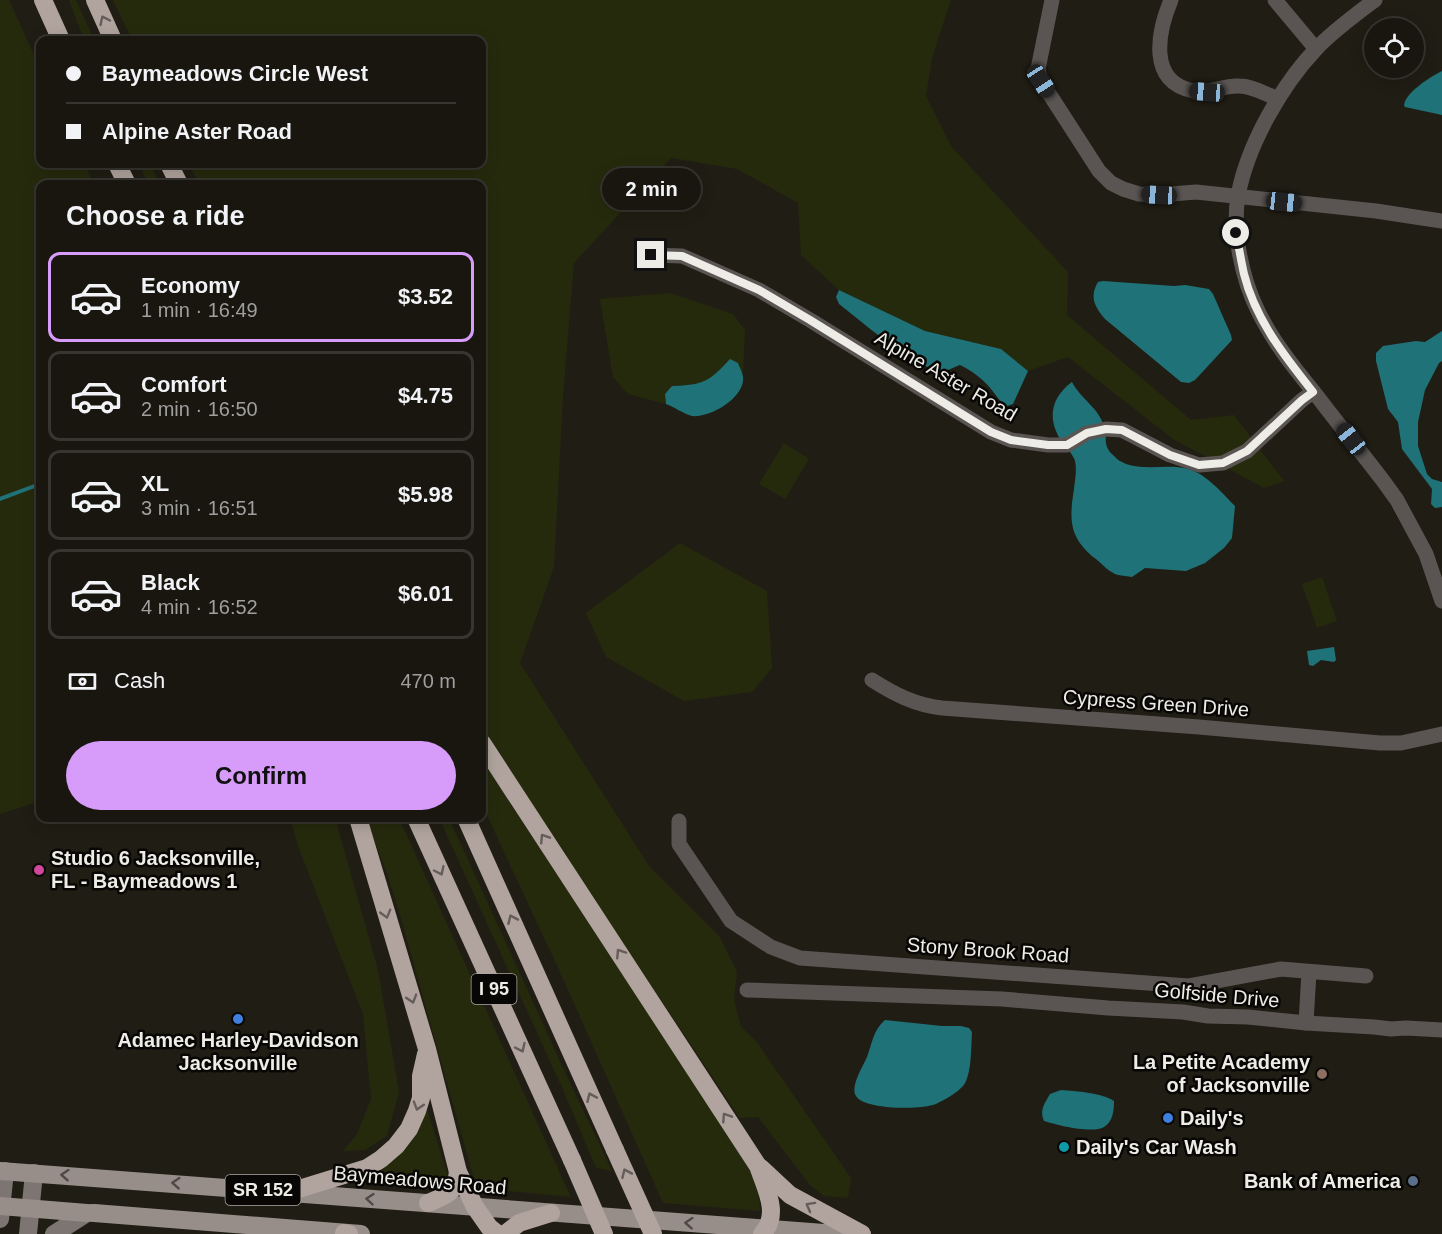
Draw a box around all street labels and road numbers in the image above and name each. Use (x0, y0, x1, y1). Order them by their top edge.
street label: Alpine Aster Road (871, 326, 1021, 426)
street label: Cypress Green Drive (1062, 686, 1250, 720)
street label: Stony Brook Road (906, 933, 1070, 967)
road number: I 95 (472, 974, 516, 1004)
street label: Golfside Drive (1153, 979, 1281, 1011)
street label: Baymeadows Road (333, 1161, 507, 1199)
road number: SR 152 (226, 1175, 300, 1205)

